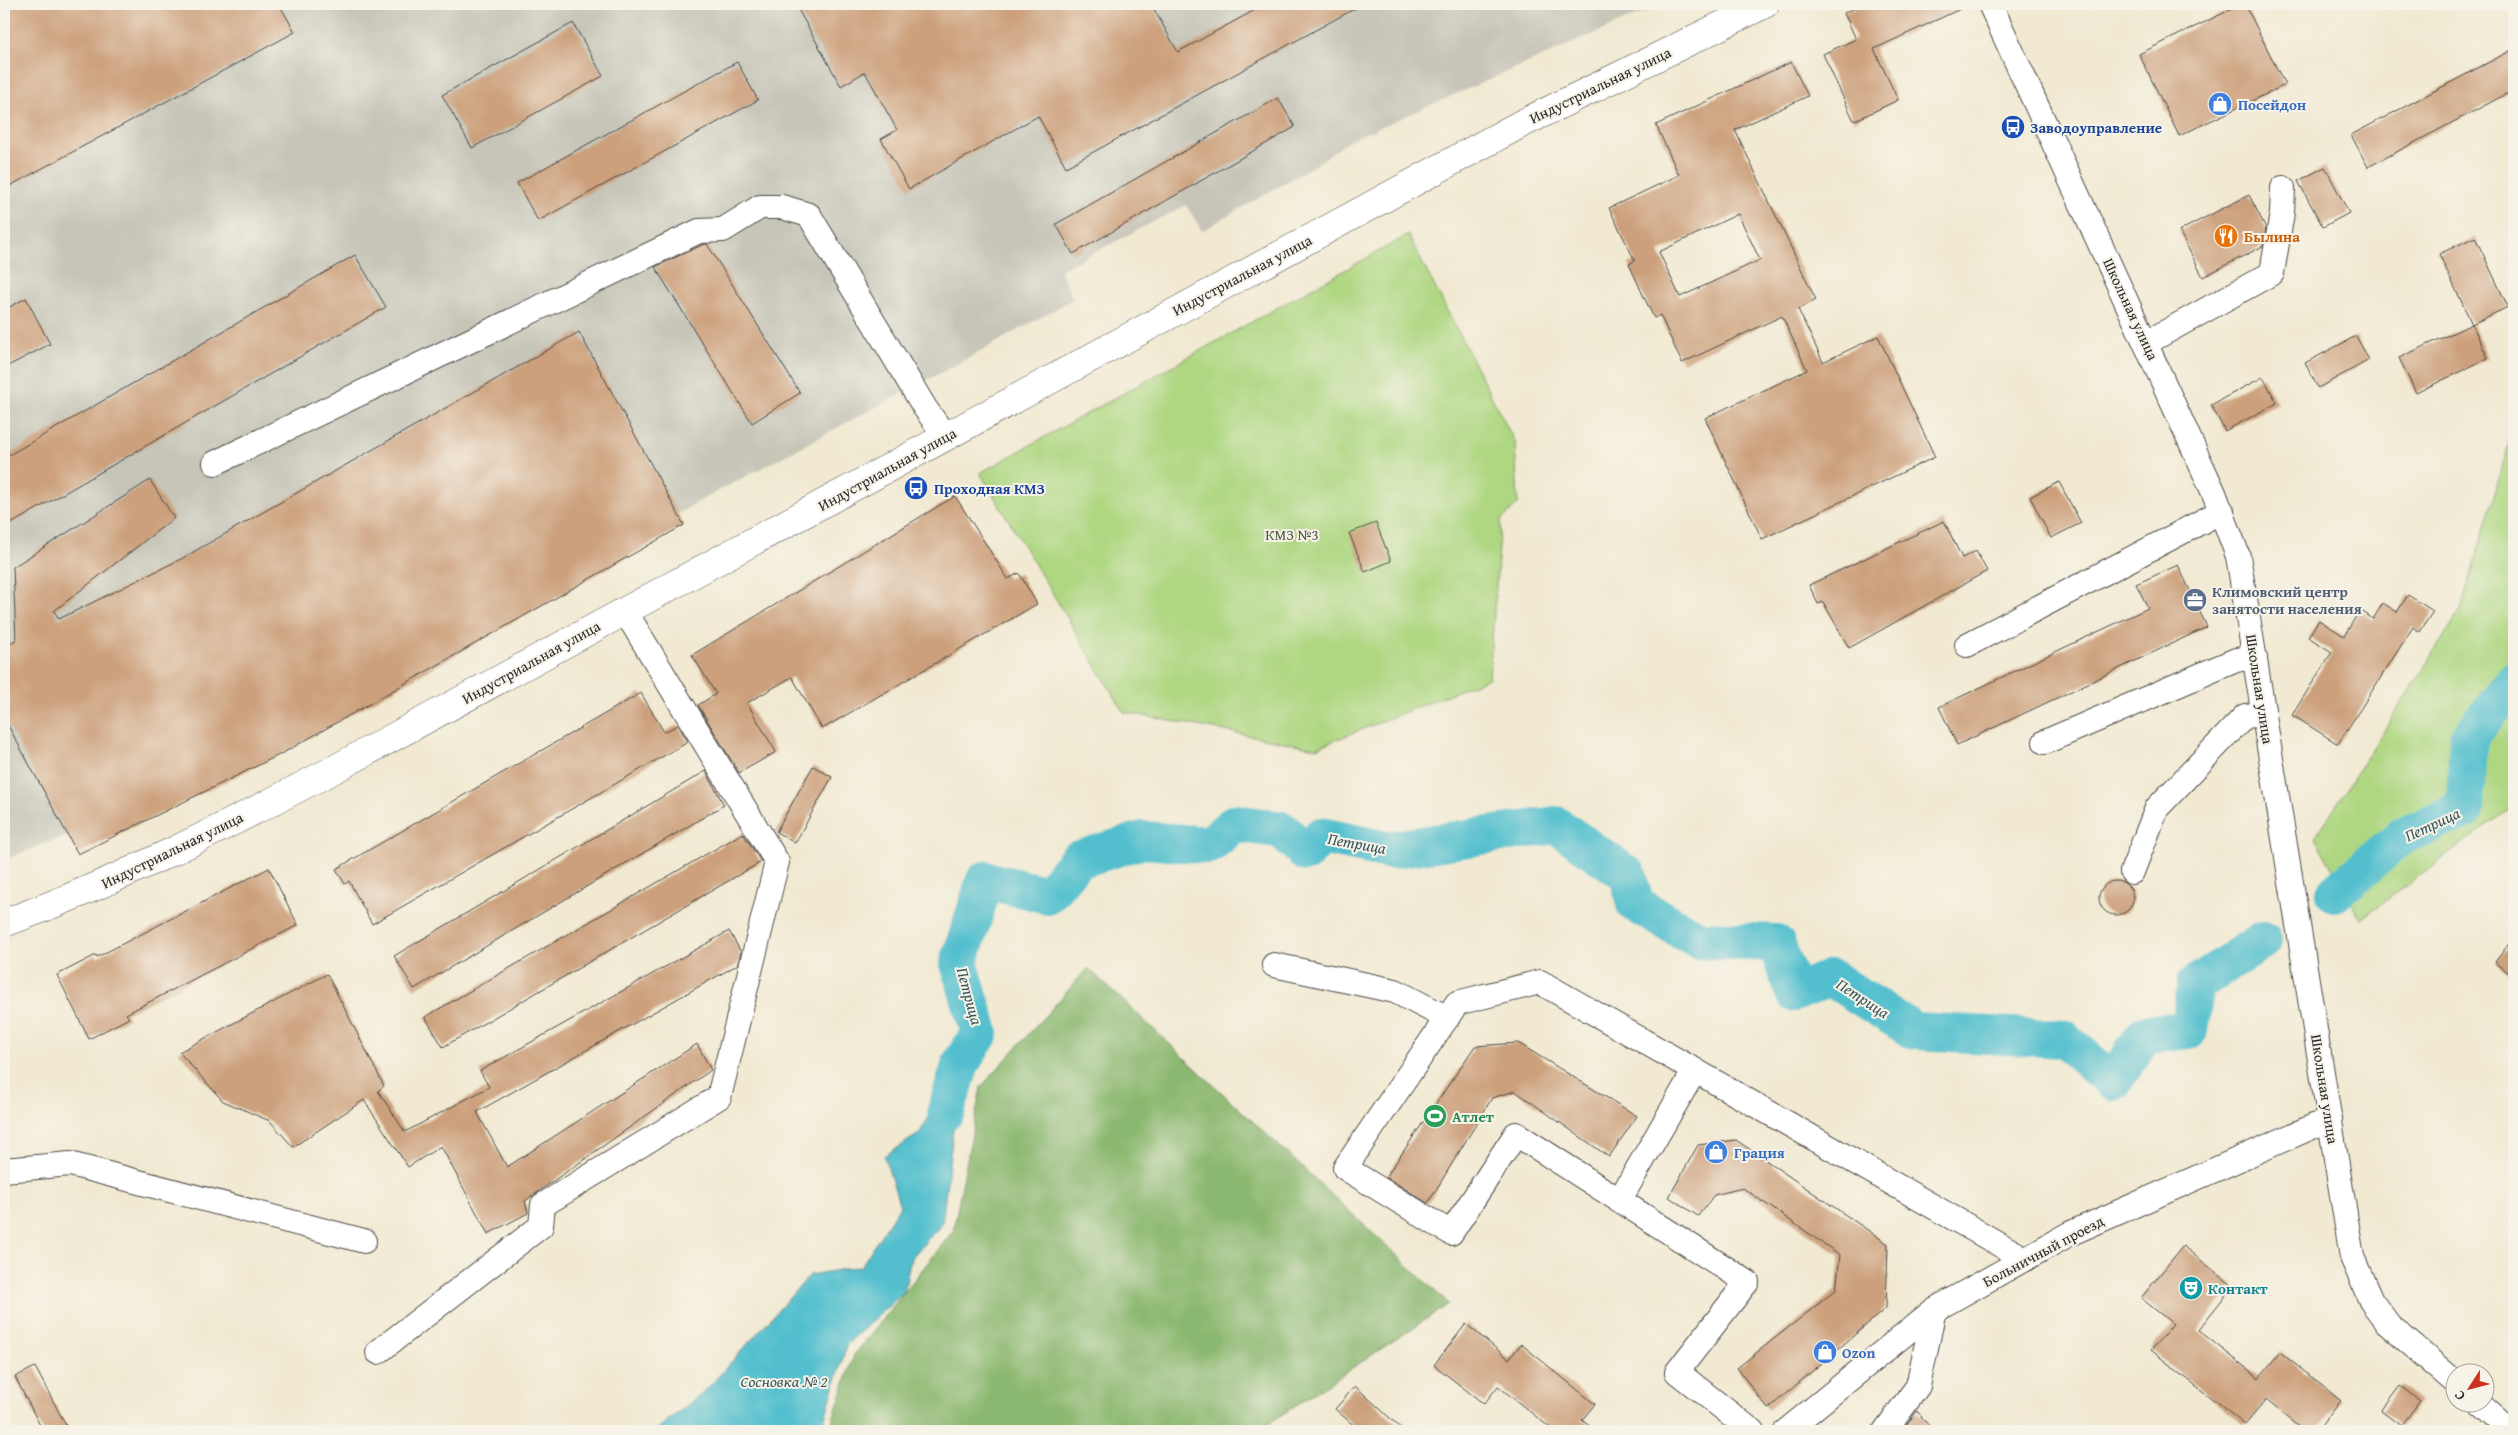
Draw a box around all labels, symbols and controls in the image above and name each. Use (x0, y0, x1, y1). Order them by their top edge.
street label: Индустриальная улица (1526, 41, 1675, 128)
shop icon: Посейдон (2207, 91, 2233, 117)
place label: Посейдон (2238, 94, 2306, 115)
bus stop icon: Заводоуправление (2000, 114, 2026, 140)
place label: Заводоуправление (2030, 117, 2162, 138)
restaurant icon: Былина (2213, 223, 2239, 249)
place label: Былина (2244, 226, 2300, 247)
street label: Индустриальная улица (1169, 229, 1316, 321)
street label: Школьная улица (2098, 254, 2164, 364)
street label: Индустриальная улица (814, 422, 961, 516)
bus stop icon: Проходная КМЗ (903, 475, 929, 501)
place label: Проходная КМЗ (934, 478, 1045, 499)
park label: КМЗ №3 (1265, 524, 1319, 545)
place label: Климовский центр занятости населения (2212, 581, 2362, 619)
office icon: Климовский центр занятости населения (2182, 587, 2208, 613)
street label: Индустриальная улица (458, 615, 605, 709)
street label: Школьная улица (2241, 633, 2279, 746)
water label: Петрица (2400, 800, 2464, 847)
street label: Индустриальная улица (98, 806, 247, 893)
water label: Петрица (1326, 826, 1389, 860)
water label: Петрица (951, 965, 989, 1028)
water label: Петрица (1832, 972, 1895, 1024)
street label: Школьная улица (2306, 1033, 2344, 1146)
sports icon: Атлет (1422, 1103, 1448, 1129)
place label: Атлет (1452, 1106, 1495, 1127)
shop icon: Грация (1703, 1139, 1729, 1165)
place label: Грация (1734, 1142, 1785, 1163)
street label: Больничный проезд (1979, 1210, 2107, 1292)
theatre icon: Контакт (2178, 1275, 2204, 1301)
place label: Контакт (2208, 1278, 2269, 1299)
shop icon: Ozon (1812, 1339, 1838, 1365)
place label: Ozon (1842, 1342, 1876, 1363)
north arrow (2446, 1362, 2496, 1412)
water label: Сосновка № 2 (741, 1369, 828, 1393)
text: С (2449, 1386, 2470, 1405)

